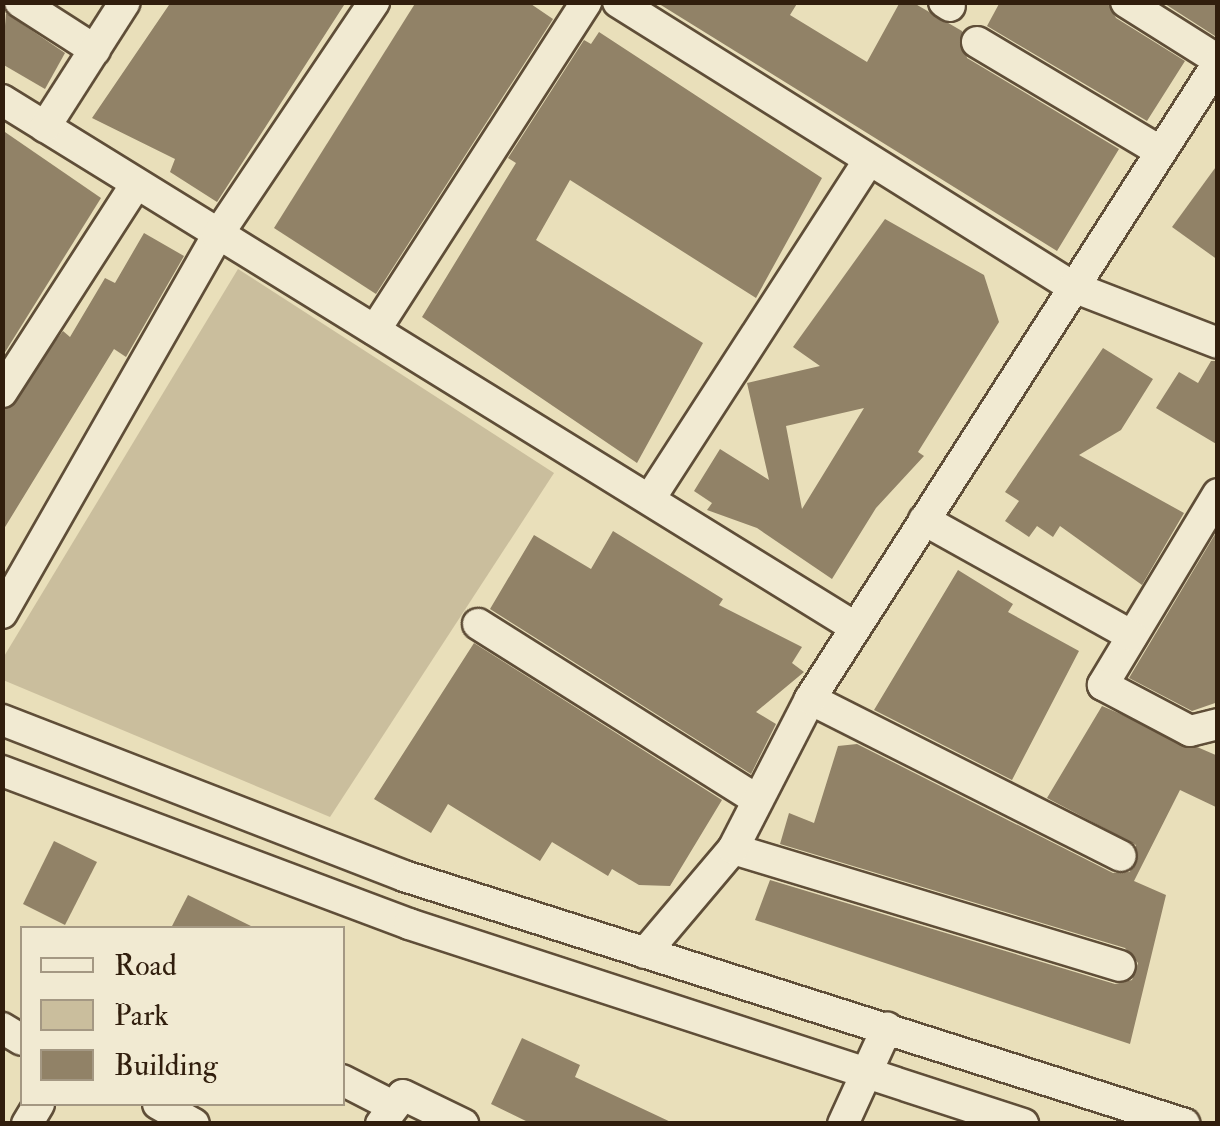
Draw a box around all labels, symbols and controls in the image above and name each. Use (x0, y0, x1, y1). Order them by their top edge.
legend (20, 926, 345, 1106)
text: Road (114, 947, 177, 984)
text: Park (114, 997, 169, 1034)
text: Building (114, 1047, 218, 1084)

